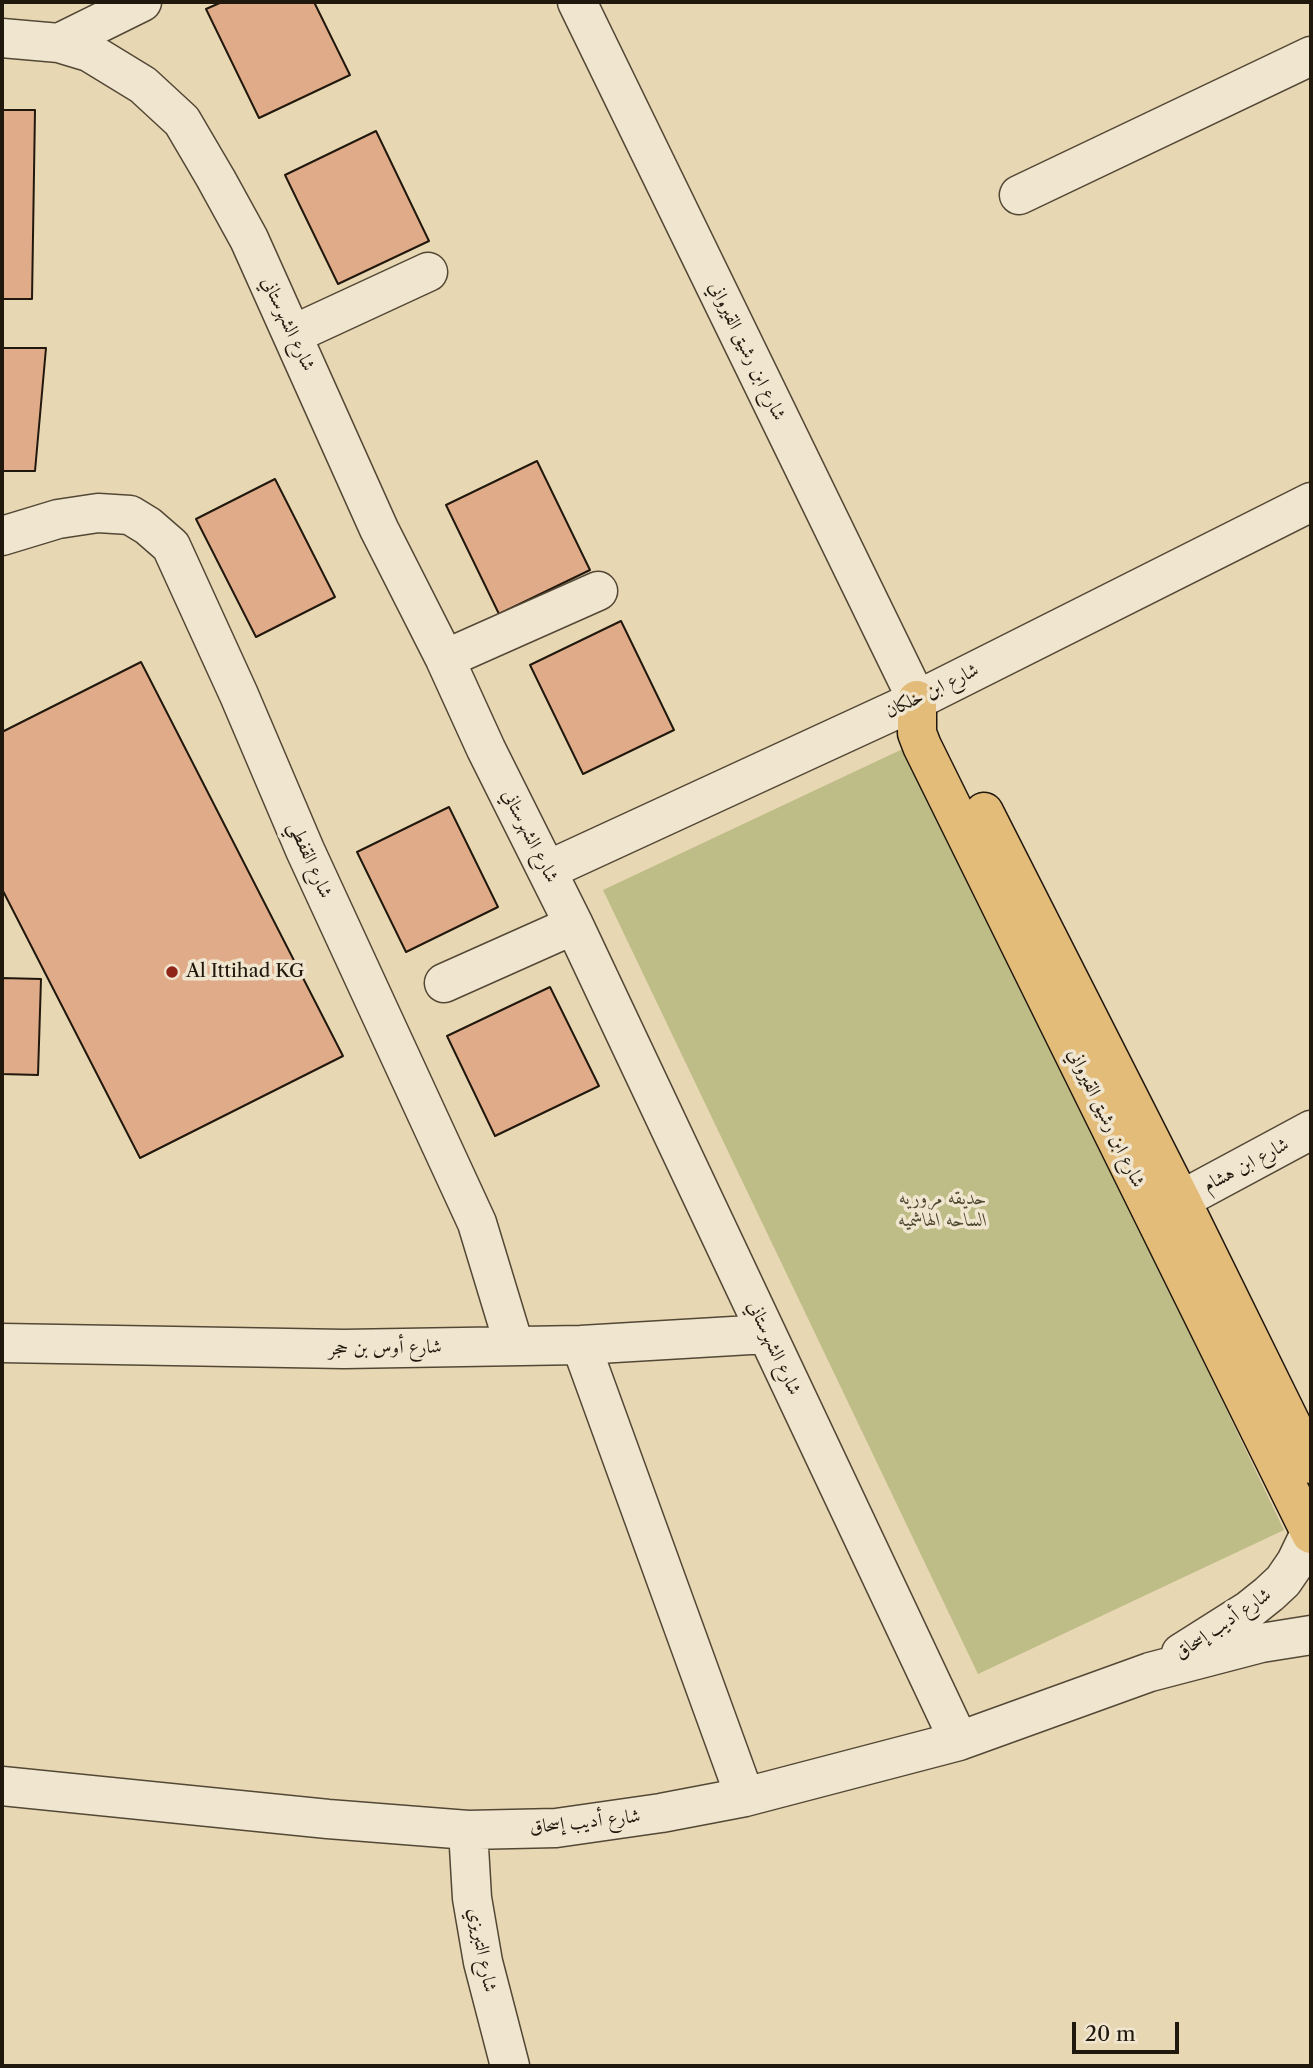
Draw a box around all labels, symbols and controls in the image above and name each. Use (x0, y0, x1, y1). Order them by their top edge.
street label: شارع الشهرستاني (256, 273, 320, 375)
street label: شارع ابن رشيق القيرواني (703, 278, 791, 424)
street label: شارع ابن خلكان (882, 659, 982, 723)
street label: شارع الشهرستاني (497, 786, 563, 886)
street label: شارع القفطي (283, 818, 337, 902)
place label: Al Ittihad KG (186, 961, 304, 983)
marker: Al Ittihad KG (164, 964, 180, 980)
street label: شارع ابن رشيق القيرواني (1062, 1045, 1150, 1191)
street label: شارع ابن هشام (1199, 1133, 1293, 1197)
park label: حديقه مروريه الساحه الهاشميه (899, 1188, 987, 1232)
street label: شارع الشهرستاني (742, 1297, 806, 1399)
street label: شارع أوس بن حجر (328, 1336, 442, 1360)
street label: شارع أديب إسحاق (1171, 1583, 1275, 1665)
street label: شارع أديب إسحاق (529, 1805, 641, 1839)
street label: شارع التبريزي (463, 1906, 501, 1994)
scale bar (1075, 2008, 1182, 2052)
text: 20 m (1085, 2021, 1136, 2046)

